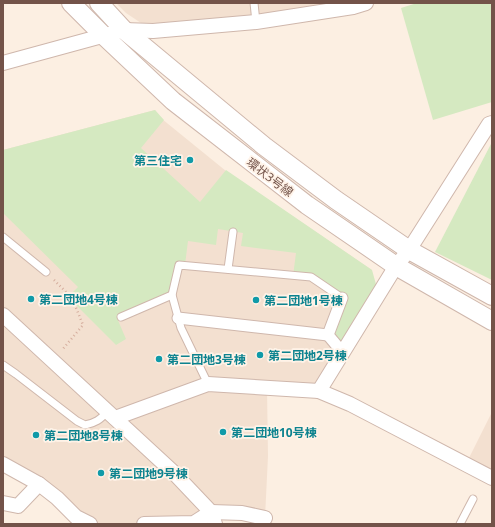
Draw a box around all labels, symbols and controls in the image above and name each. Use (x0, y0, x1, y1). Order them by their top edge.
place label: 第三住宅 (134, 152, 182, 169)
street label: 環状3号線 (243, 154, 297, 200)
marker: 第三住宅 (185, 155, 195, 165)
place label: 第二団地4号棟 (39, 291, 118, 308)
place label: 第二団地1号棟 (264, 292, 343, 309)
marker: 第二団地4号棟 (26, 294, 36, 304)
marker: 第二団地1号棟 (251, 295, 261, 305)
place label: 第二団地2号棟 (268, 347, 347, 364)
marker: 第二団地2号棟 (255, 350, 265, 360)
place label: 第二団地3号棟 (167, 351, 246, 368)
marker: 第二団地3号棟 (154, 354, 164, 364)
place label: 第二団地10号棟 (231, 424, 317, 441)
place label: 第二団地8号棟 (44, 427, 123, 444)
marker: 第二団地10号棟 (218, 427, 228, 437)
marker: 第二団地8号棟 (31, 430, 41, 440)
place label: 第二団地9号棟 (109, 465, 188, 482)
marker: 第二団地9号棟 (96, 468, 106, 478)

